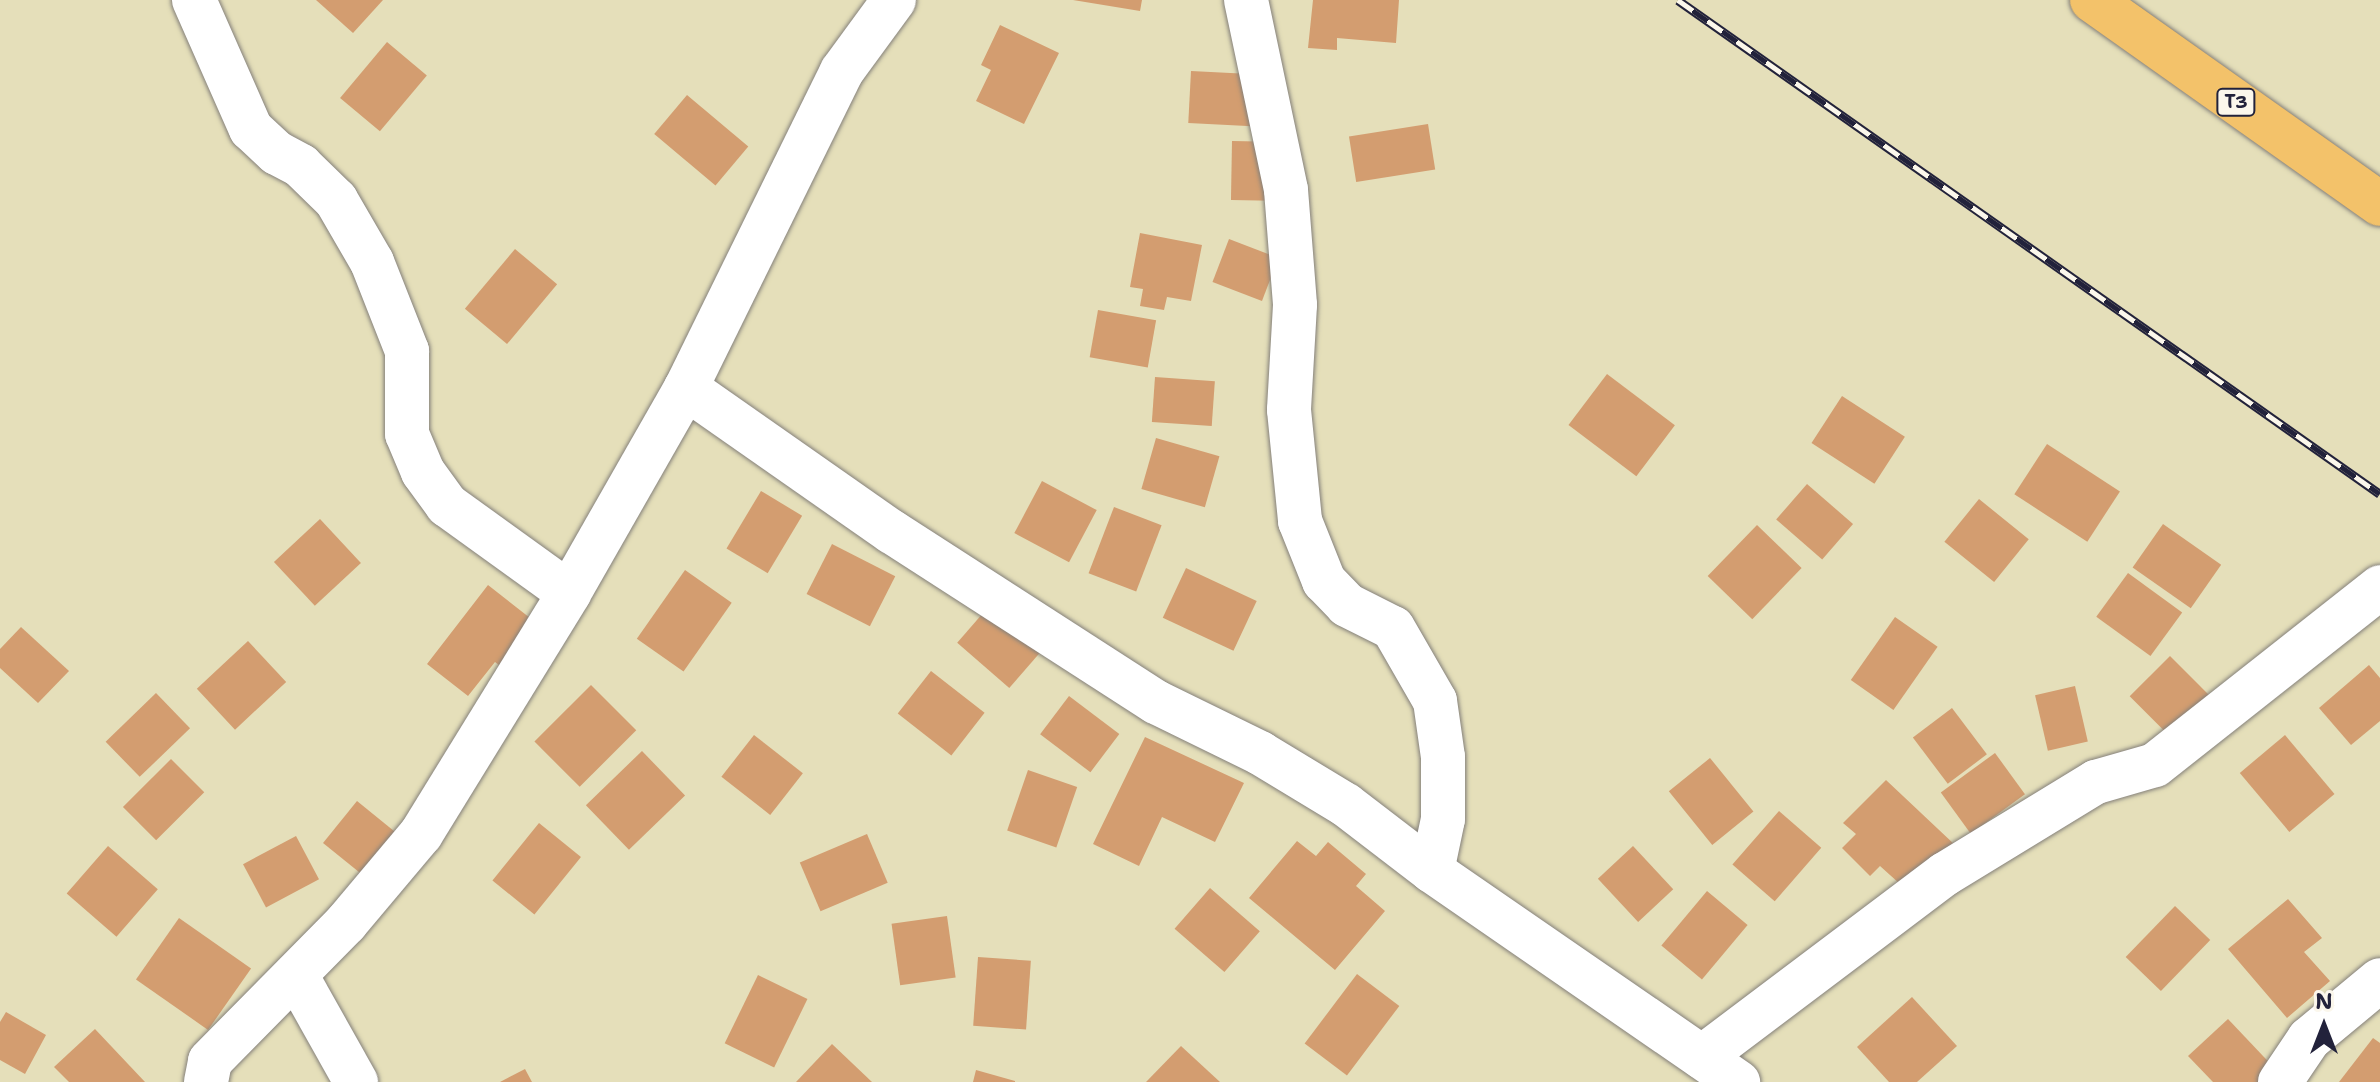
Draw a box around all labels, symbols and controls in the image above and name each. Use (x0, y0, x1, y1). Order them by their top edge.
road number: T3 (2216, 88, 2256, 116)
north arrow (2284, 986, 2364, 1066)
text: N (2315, 987, 2333, 1016)

